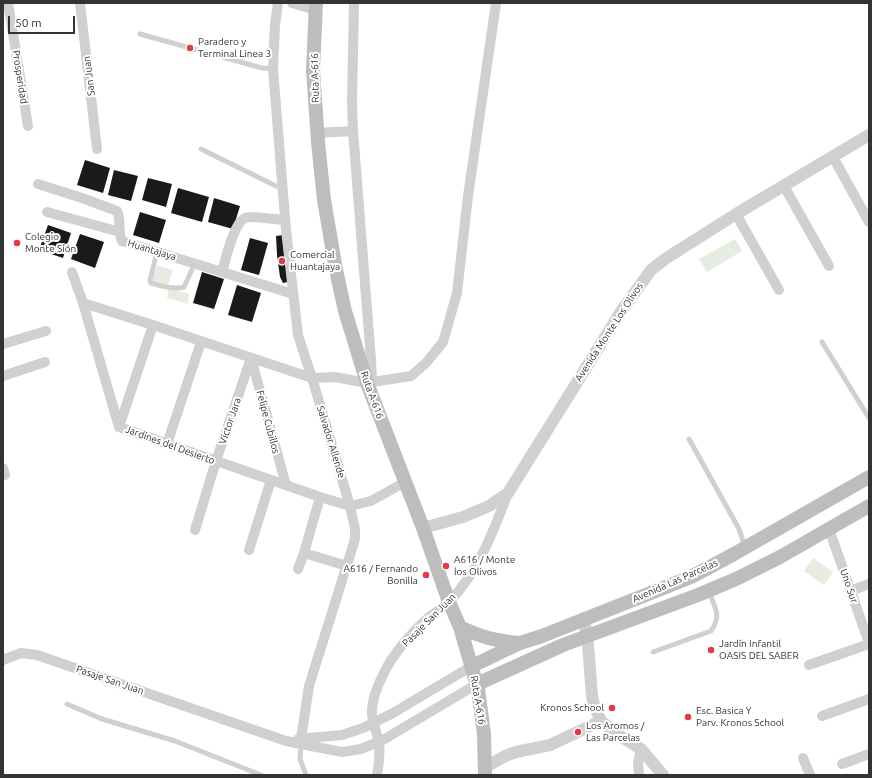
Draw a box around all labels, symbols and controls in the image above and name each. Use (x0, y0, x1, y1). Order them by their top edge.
scale bar (10, 8, 77, 34)
text: 50 m (15, 16, 42, 29)
place label: Paradero y Terminal Linea 3 (198, 36, 271, 60)
marker: Paradero y Terminal Linea 3 (185, 43, 195, 53)
street label: Prosperidad (10, 49, 30, 105)
street label: Ruta A-616 (309, 53, 321, 103)
street label: San Juan (81, 55, 97, 97)
place label: Colegio Monte Sión (25, 231, 76, 254)
street label: Huantajaya (126, 237, 178, 263)
marker: Colegio Monte Sión (12, 238, 22, 248)
place label: Comercial Huantajaya (290, 249, 340, 272)
marker: Comercial Huantajaya (277, 256, 287, 266)
street label: Avenida Monte Los Olivos (573, 280, 645, 384)
street label: Ruta A-616 (358, 370, 386, 420)
street label: Felipe Cubillos (254, 389, 282, 455)
street label: Víctor Jara (216, 396, 244, 446)
street label: Salvador Allende (314, 404, 348, 480)
street label: Jardines del Desierto (123, 423, 217, 467)
place label: A616 / Monte los Olivos (454, 554, 515, 578)
street label: Avenida Las Parcelas (630, 557, 720, 605)
marker: A616 / Monte los Olivos (441, 561, 451, 571)
place label: A616 / Fernando Bonilla (344, 563, 418, 586)
street label: Uno Sur (838, 567, 860, 605)
marker: A616 / Fernando Bonilla (421, 570, 431, 580)
street label: Pasaje San Juan (400, 591, 458, 649)
place label: Jardín Infantil OASIS DEL SABER (719, 638, 799, 662)
marker: Jardín Infantil OASIS DEL SABER (706, 645, 716, 655)
street label: Pasaje San Juan (75, 663, 145, 697)
street label: Ruta A-616 (468, 675, 488, 725)
place label: Kronos School (540, 702, 604, 714)
marker: Kronos School (607, 703, 617, 713)
place label: Esc. Basica Y Parv. Kronos School (696, 705, 784, 728)
marker: Esc. Basica Y Parv. Kronos School (683, 712, 693, 722)
place label: Los Aromos / Las Parcelas (586, 720, 644, 744)
marker: Los Aromos / Las Parcelas (573, 727, 583, 737)

